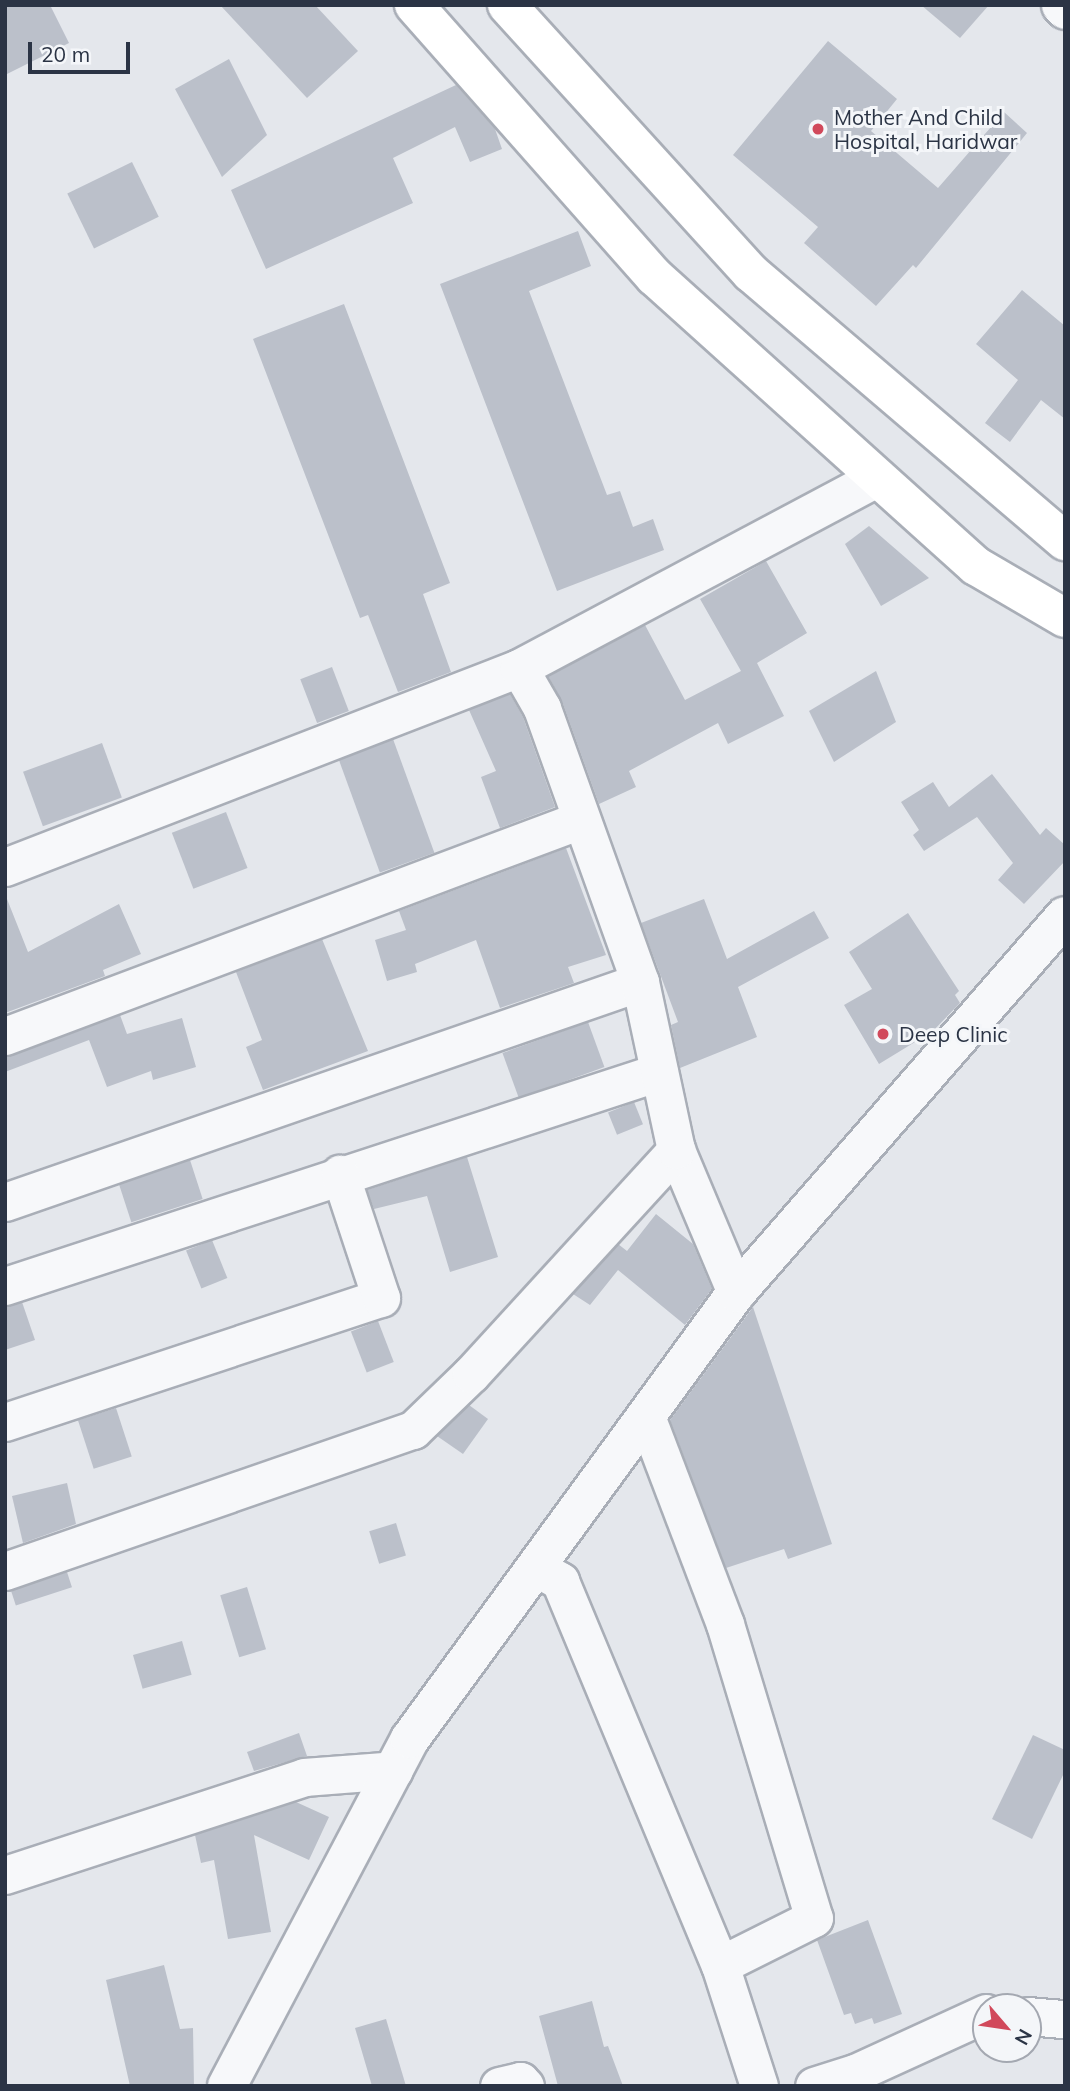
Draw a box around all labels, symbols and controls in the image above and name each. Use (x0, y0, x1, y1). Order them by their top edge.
scale bar (32, 28, 133, 72)
text: 20 m (41, 41, 90, 67)
place label: Mother And Child Hospital, Haridwar (834, 104, 1017, 154)
marker: Mother And Child Hospital, Haridwar (808, 119, 828, 139)
place label: Deep Clinic (899, 1021, 1008, 1047)
marker: Deep Clinic (873, 1024, 893, 1044)
north arrow (972, 1993, 1042, 2063)
text: N (1010, 2025, 1038, 2049)

